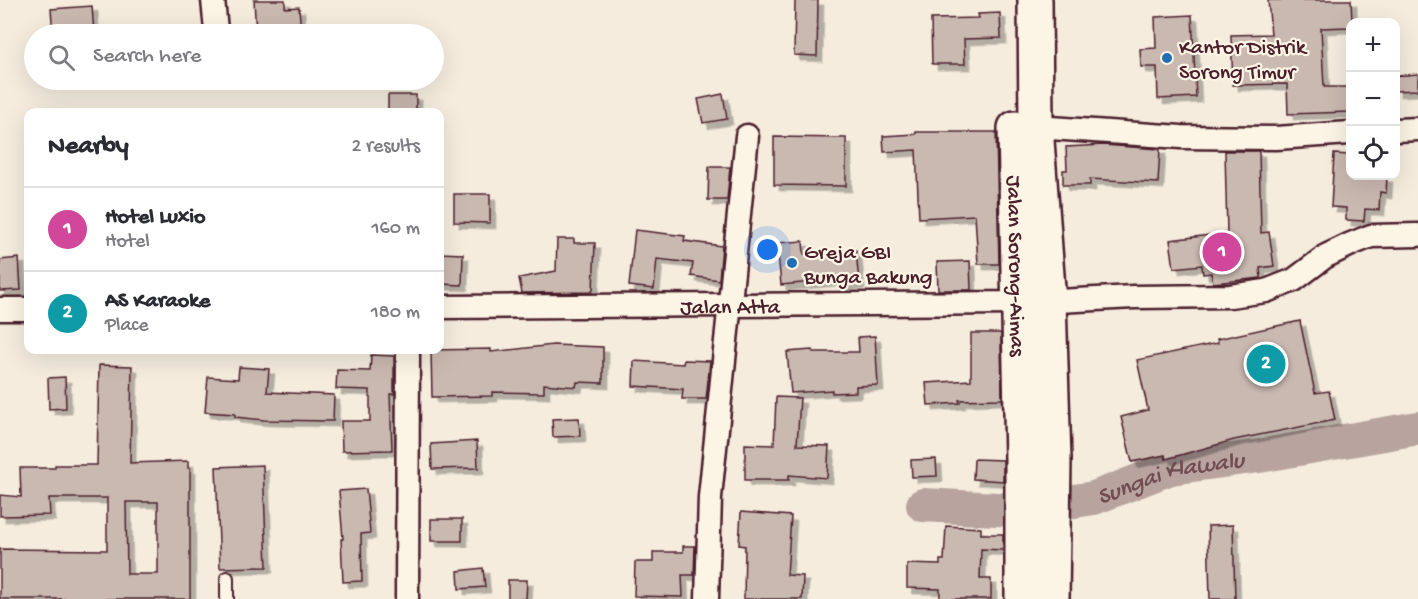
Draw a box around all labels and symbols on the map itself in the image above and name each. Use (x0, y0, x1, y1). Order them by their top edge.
place label: Kantor Distrik Sorong Timur (1179, 36, 1308, 87)
marker: Kantor Distrik Sorong Timur (1160, 51, 1174, 65)
street label: Jalan Sorong-Aimas (999, 175, 1029, 358)
pin: 1 (1202, 230, 1242, 274)
your location (753, 235, 782, 264)
place label: Greja GBI Bunga Bakung (803, 241, 933, 292)
marker: Greja GBI Bunga Bakung (785, 256, 799, 270)
street label: Jalan Atta (680, 296, 781, 322)
pin: 2 (1246, 342, 1286, 386)
water label: Sungai Klawalu (1094, 447, 1248, 513)

